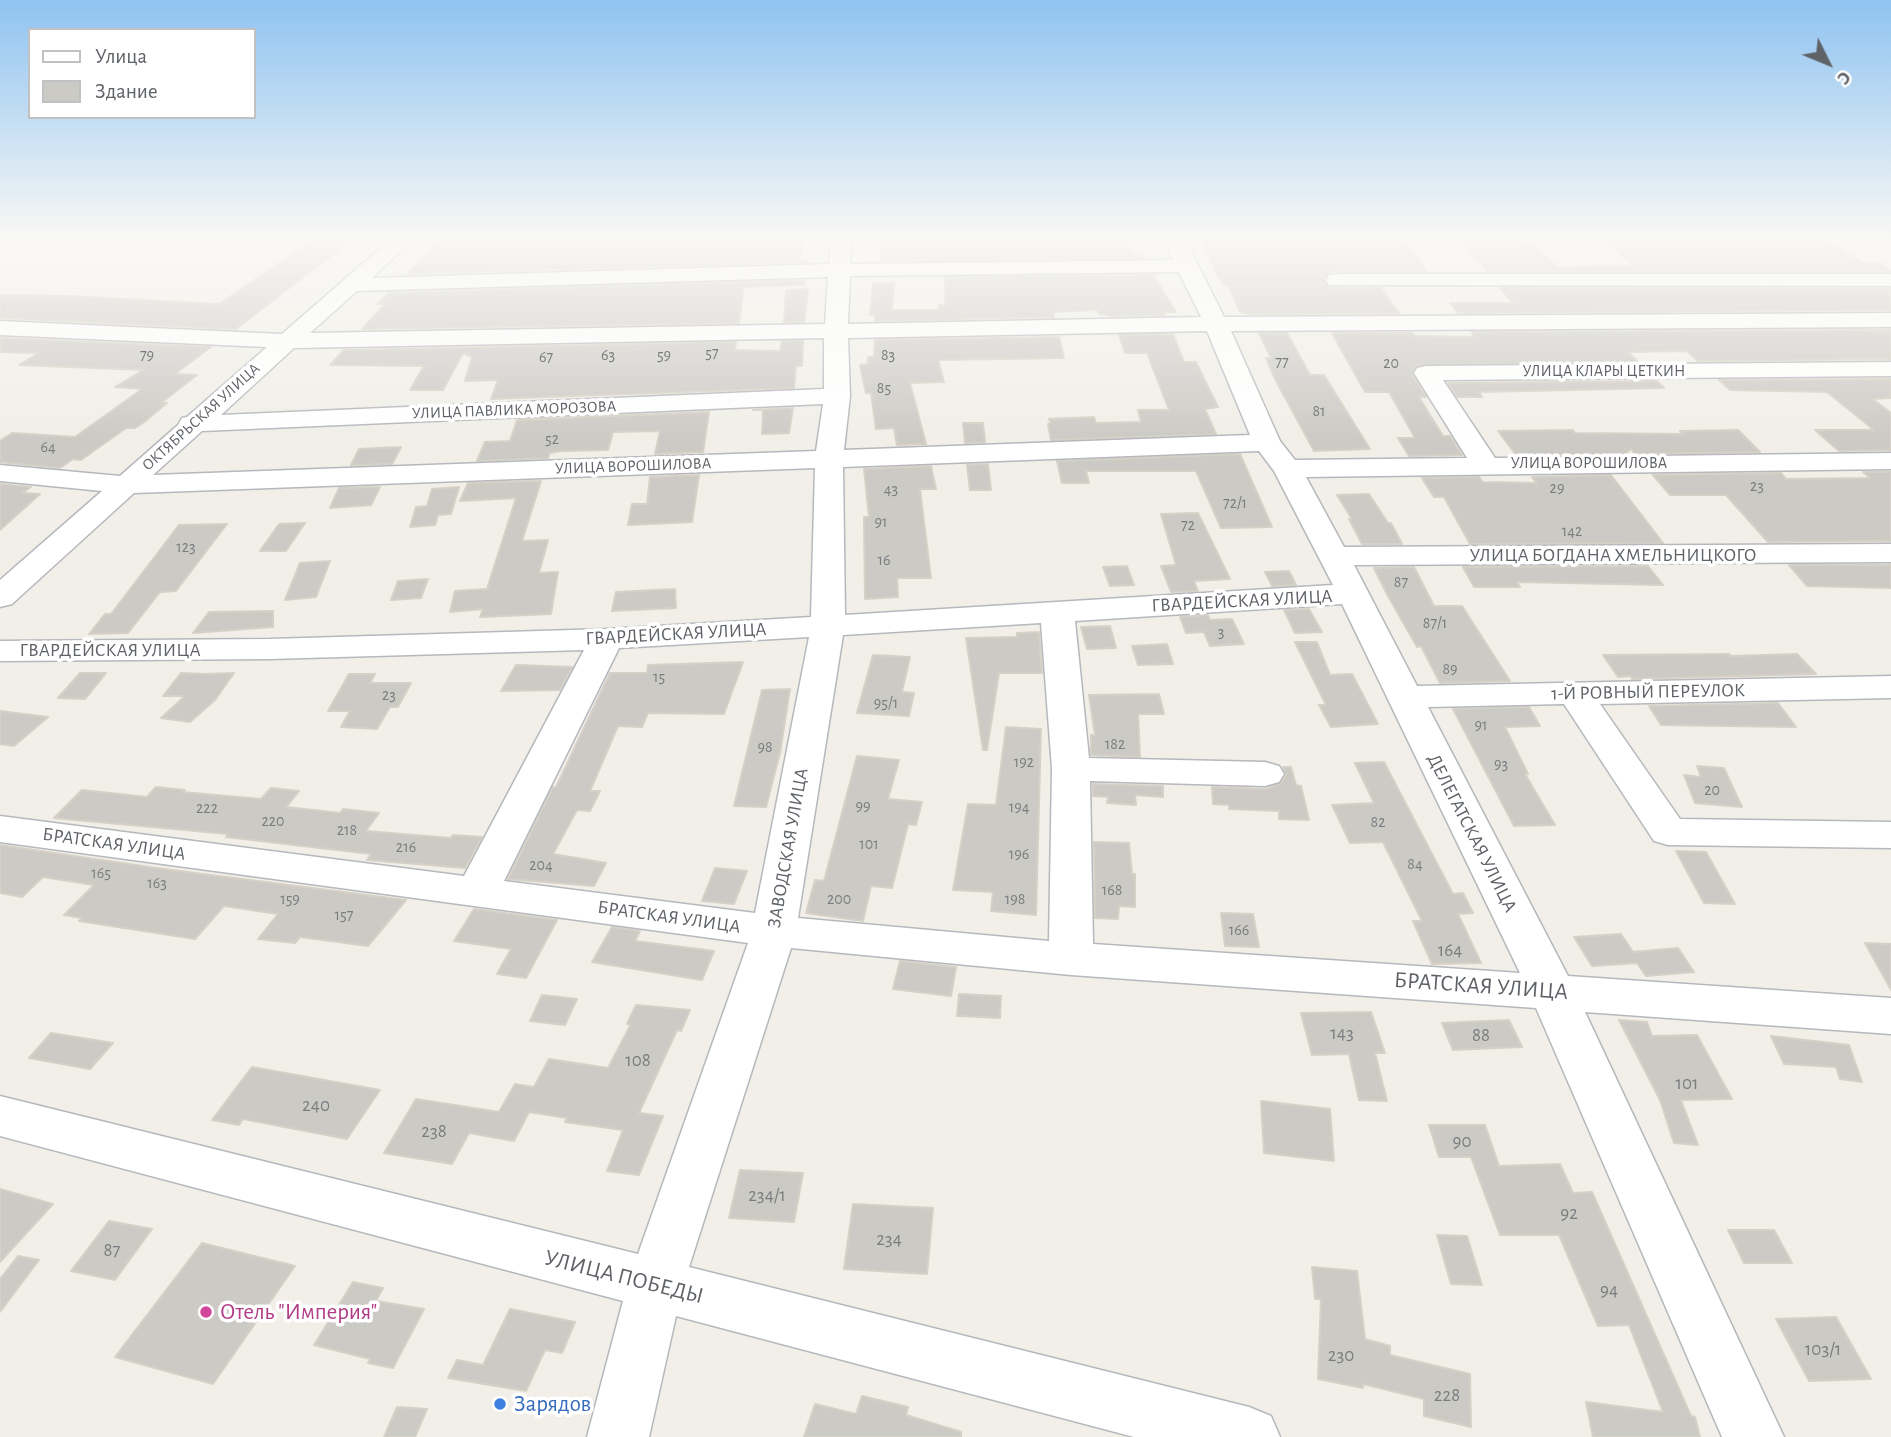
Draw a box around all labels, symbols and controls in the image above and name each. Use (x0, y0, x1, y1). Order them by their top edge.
legend (28, 28, 256, 119)
north arrow (1793, 28, 1863, 98)
text: Улица (95, 46, 147, 67)
text: С (1833, 67, 1854, 88)
text: Здание (95, 81, 158, 102)
house number: 57 (705, 343, 719, 363)
house number: 79 (140, 345, 154, 365)
house number: 63 (601, 345, 615, 365)
house number: 59 (657, 345, 671, 365)
house number: 83 (881, 345, 895, 365)
house number: 67 (539, 347, 553, 367)
house number: 77 (1275, 352, 1289, 372)
house number: 20 (1383, 353, 1399, 373)
street label: ОКТЯБРЬСКАЯ УЛИЦА (138, 359, 264, 475)
street label: УЛИЦА КЛАРЫ ЦЕТКИН (1523, 361, 1685, 381)
house number: 85 (877, 378, 891, 398)
street label: УЛИЦА ПАВЛИКА МОРОЗОВА (412, 397, 616, 423)
house number: 81 (1312, 401, 1326, 421)
house number: 52 (545, 429, 559, 449)
house number: 64 (40, 437, 56, 457)
street label: УЛИЦА ВОРОШИЛОВА (1511, 453, 1667, 473)
street label: УЛИЦА ВОРОШИЛОВА (555, 454, 711, 478)
house number: 23 (1750, 476, 1764, 496)
house number: 29 (1550, 478, 1564, 498)
house number: 43 (884, 479, 898, 499)
house number: 72/1 (1223, 493, 1247, 513)
house number: 91 (874, 512, 888, 532)
house number: 72 (1181, 515, 1195, 535)
house number: 142 (1562, 521, 1582, 541)
house number: 123 (176, 537, 196, 557)
street label: УЛИЦА БОГДАНА ХМЕЛЬНИЦКОГО (1469, 544, 1757, 566)
house number: 16 (877, 550, 891, 570)
house number: 87 (1394, 572, 1408, 592)
street label: ГВАРДЕЙСКАЯ УЛИЦА (1151, 585, 1333, 617)
house number: 87/1 (1423, 613, 1447, 633)
street label: ГВАРДЕЙСКАЯ УЛИЦА (585, 618, 767, 650)
house number: 3 (1218, 622, 1224, 642)
street label: ГВАРДЕЙСКАЯ УЛИЦА (19, 639, 201, 661)
house number: 89 (1442, 659, 1458, 679)
house number: 15 (653, 667, 665, 687)
street label: 1-Й РОВНЫЙ ПЕРЕУЛОК (1551, 679, 1745, 705)
house number: 23 (382, 685, 396, 705)
house number: 95/1 (874, 693, 898, 713)
house number: 91 (1474, 715, 1488, 735)
house number: 182 (1105, 734, 1125, 754)
house number: 98 (757, 737, 773, 757)
street label: ДЕЛЕГАТСКАЯ УЛИЦА (1422, 750, 1522, 916)
house number: 192 (1014, 752, 1034, 772)
house number: 93 (1494, 754, 1508, 774)
street label: ЗАВОДСКАЯ УЛИЦА (763, 766, 813, 930)
house number: 20 (1704, 780, 1720, 800)
house number: 99 (855, 796, 871, 816)
house number: 194 (1009, 797, 1029, 817)
house number: 222 (196, 798, 218, 818)
house number: 220 (261, 811, 285, 831)
house number: 82 (1371, 812, 1385, 832)
house number: 218 (337, 820, 357, 840)
street label: БРАТСКАЯ УЛИЦА (41, 823, 187, 865)
house number: 101 (859, 834, 879, 854)
house number: 216 (396, 837, 416, 857)
house number: 196 (1009, 844, 1029, 864)
house number: 84 (1407, 854, 1423, 874)
house number: 204 (529, 855, 553, 875)
house number: 165 (91, 863, 111, 883)
house number: 163 (147, 873, 167, 893)
house number: 168 (1102, 880, 1122, 900)
house number: 159 (280, 889, 300, 909)
house number: 200 (827, 889, 851, 909)
house number: 198 (1005, 889, 1025, 909)
street label: БРАТСКАЯ УЛИЦА (596, 896, 742, 938)
house number: 157 (335, 905, 353, 925)
house number: 166 (1229, 920, 1249, 940)
house number: 164 (1438, 939, 1462, 961)
street label: БРАТСКАЯ УЛИЦА (1393, 966, 1569, 1006)
house number: 143 (1330, 1022, 1354, 1044)
house number: 88 (1472, 1024, 1490, 1046)
house number: 108 (625, 1049, 651, 1071)
house number: 101 (1675, 1072, 1699, 1094)
house number: 240 (302, 1094, 330, 1116)
house number: 238 (421, 1120, 447, 1142)
house number: 90 (1453, 1130, 1471, 1152)
house number: 234/1 (748, 1184, 786, 1206)
house number: 92 (1560, 1202, 1578, 1224)
house number: 234 (876, 1228, 902, 1250)
house number: 87 (104, 1239, 120, 1261)
street label: УЛИЦА ПОБЕДЫ (542, 1244, 706, 1310)
house number: 94 (1600, 1279, 1618, 1301)
place label: Отель "Империя" (220, 1298, 377, 1326)
marker: Отель "Империя" (198, 1304, 214, 1320)
house number: 103/1 (1805, 1338, 1841, 1360)
house number: 230 (1328, 1344, 1354, 1366)
house number: 228 (1434, 1384, 1460, 1406)
place label: Зарядов (514, 1390, 591, 1418)
marker: Зарядов (492, 1396, 508, 1412)

